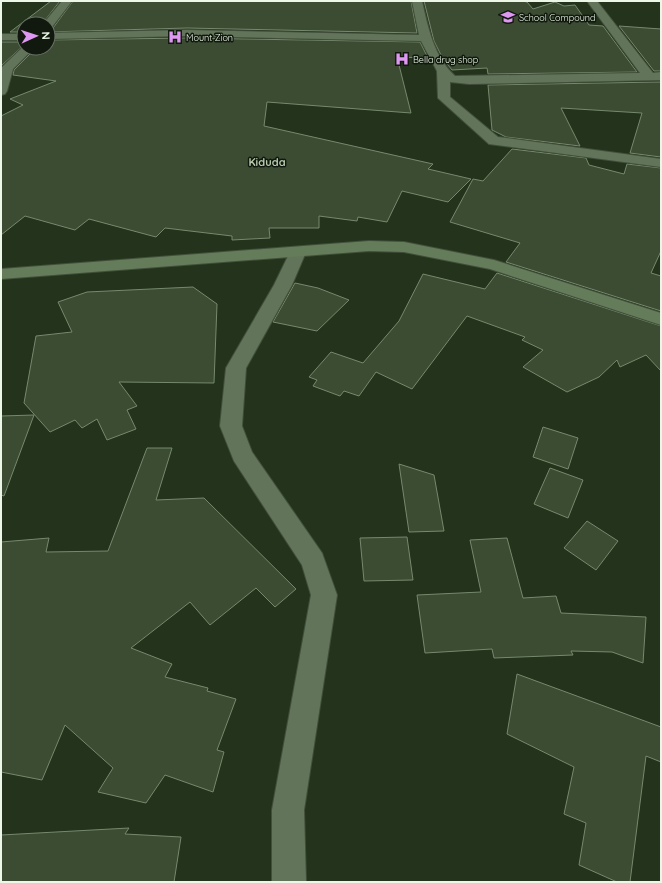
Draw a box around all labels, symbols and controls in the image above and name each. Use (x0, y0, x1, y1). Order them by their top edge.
school or university icon: School Compound (500, 9, 516, 25)
place label: School Compound (519, 12, 595, 23)
north arrow (16, 16, 56, 56)
hospital icon: Mount Zion (167, 29, 183, 45)
text: N (39, 31, 53, 40)
place label: Mount Zion (186, 32, 233, 43)
hospital icon: Bella drug shop (394, 51, 410, 67)
place label: Bella drug shop (413, 54, 479, 65)
district label: Kiduda (248, 155, 286, 169)

